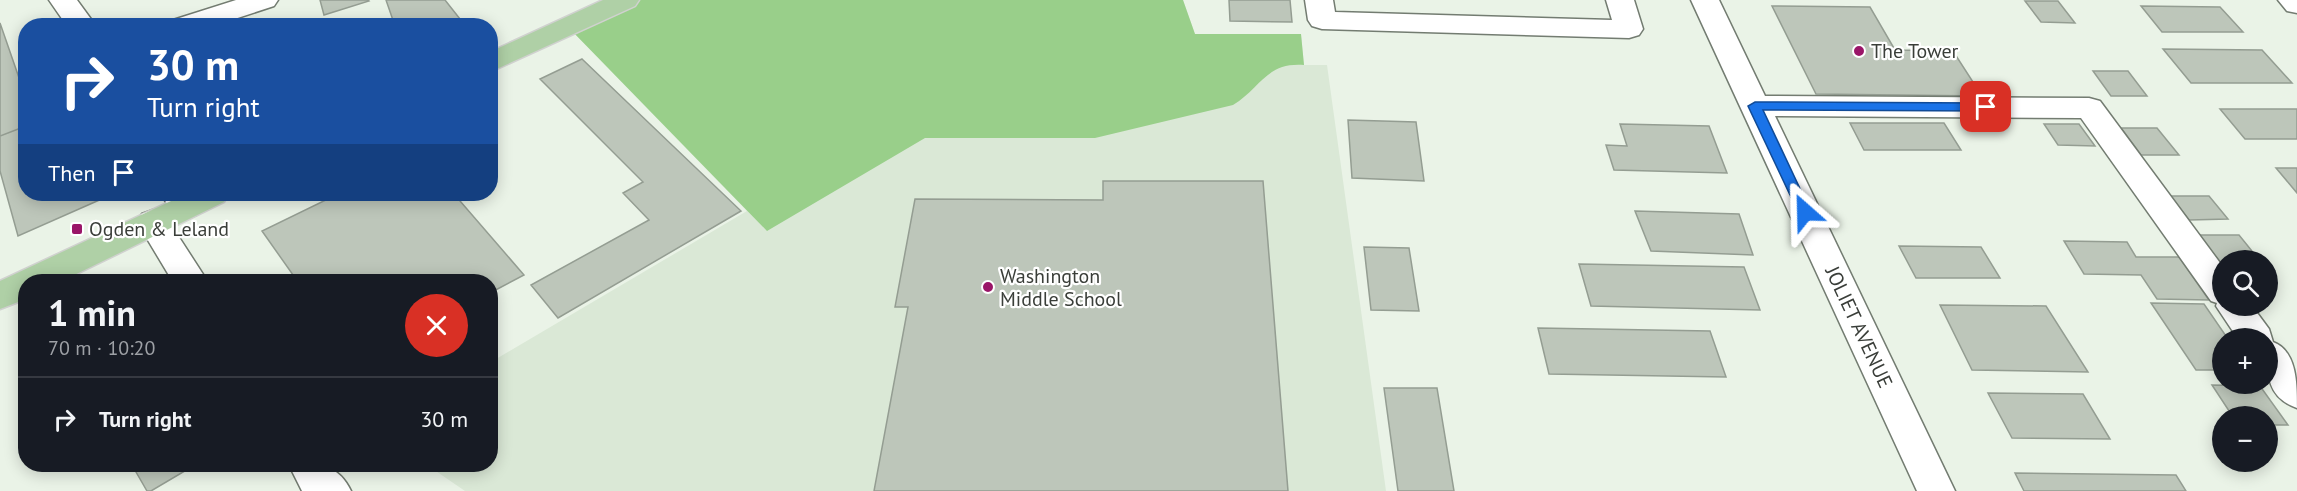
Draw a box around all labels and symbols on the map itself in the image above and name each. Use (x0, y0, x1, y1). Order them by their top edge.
place label: The Tower (1871, 38, 1959, 64)
marker: The Tower (1852, 44, 1866, 58)
pin (1960, 81, 2011, 132)
position arrow (1773, 180, 1837, 244)
place label: Ogden & Leland (89, 216, 229, 242)
marker: Ogden & Leland (70, 222, 84, 236)
street label: JOLIET AVENUE (1819, 261, 1899, 392)
place label: Washington Middle School (1000, 263, 1122, 312)
marker: Washington Middle School (981, 280, 995, 294)

